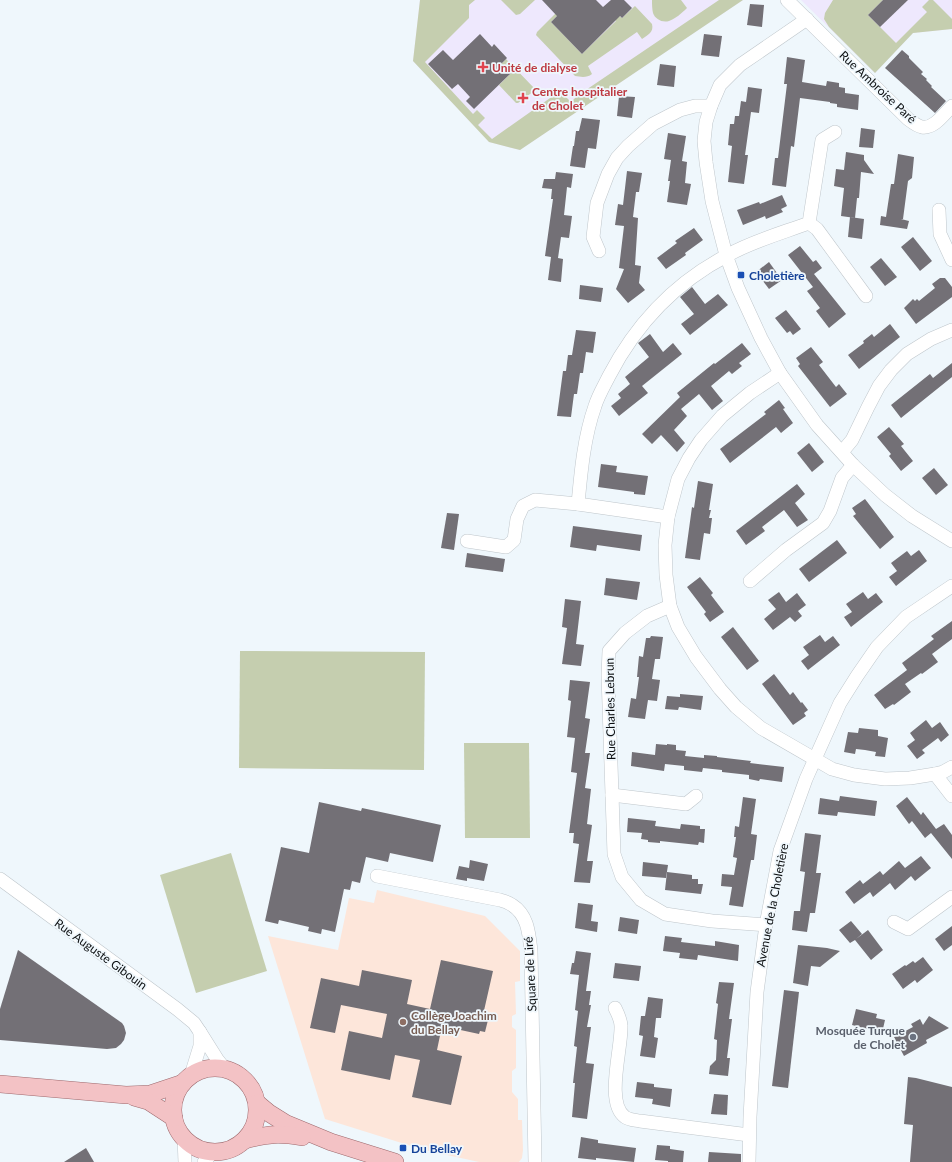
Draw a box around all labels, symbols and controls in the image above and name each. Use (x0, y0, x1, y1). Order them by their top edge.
street label: Rue Ambroise Paré (836, 48, 920, 126)
place label: Unité de dialyse (492, 60, 578, 75)
marker: Unité de dialyse (477, 61, 489, 73)
place label: Centre hospitalier de Cholet (532, 84, 628, 113)
marker: Centre hospitalier de Cholet (517, 92, 529, 104)
place label: Choletière (749, 268, 805, 283)
marker: Choletière (736, 270, 746, 280)
street label: Rue Charles Lebrun (602, 658, 618, 760)
street label: Avenue de la Choletière (753, 842, 791, 968)
street label: Rue Auguste Gibouin (52, 915, 150, 993)
street label: Square de Liré (521, 936, 539, 1012)
place label: Collège Joachim du Bellay (411, 1008, 497, 1037)
marker: Collège Joachim du Bellay (398, 1017, 408, 1027)
place label: Mosquée Turque de Cholet (816, 1023, 906, 1052)
marker: Mosquée Turque de Cholet (908, 1032, 918, 1042)
place label: Du Bellay (411, 1141, 463, 1156)
marker: Du Bellay (398, 1143, 408, 1153)

